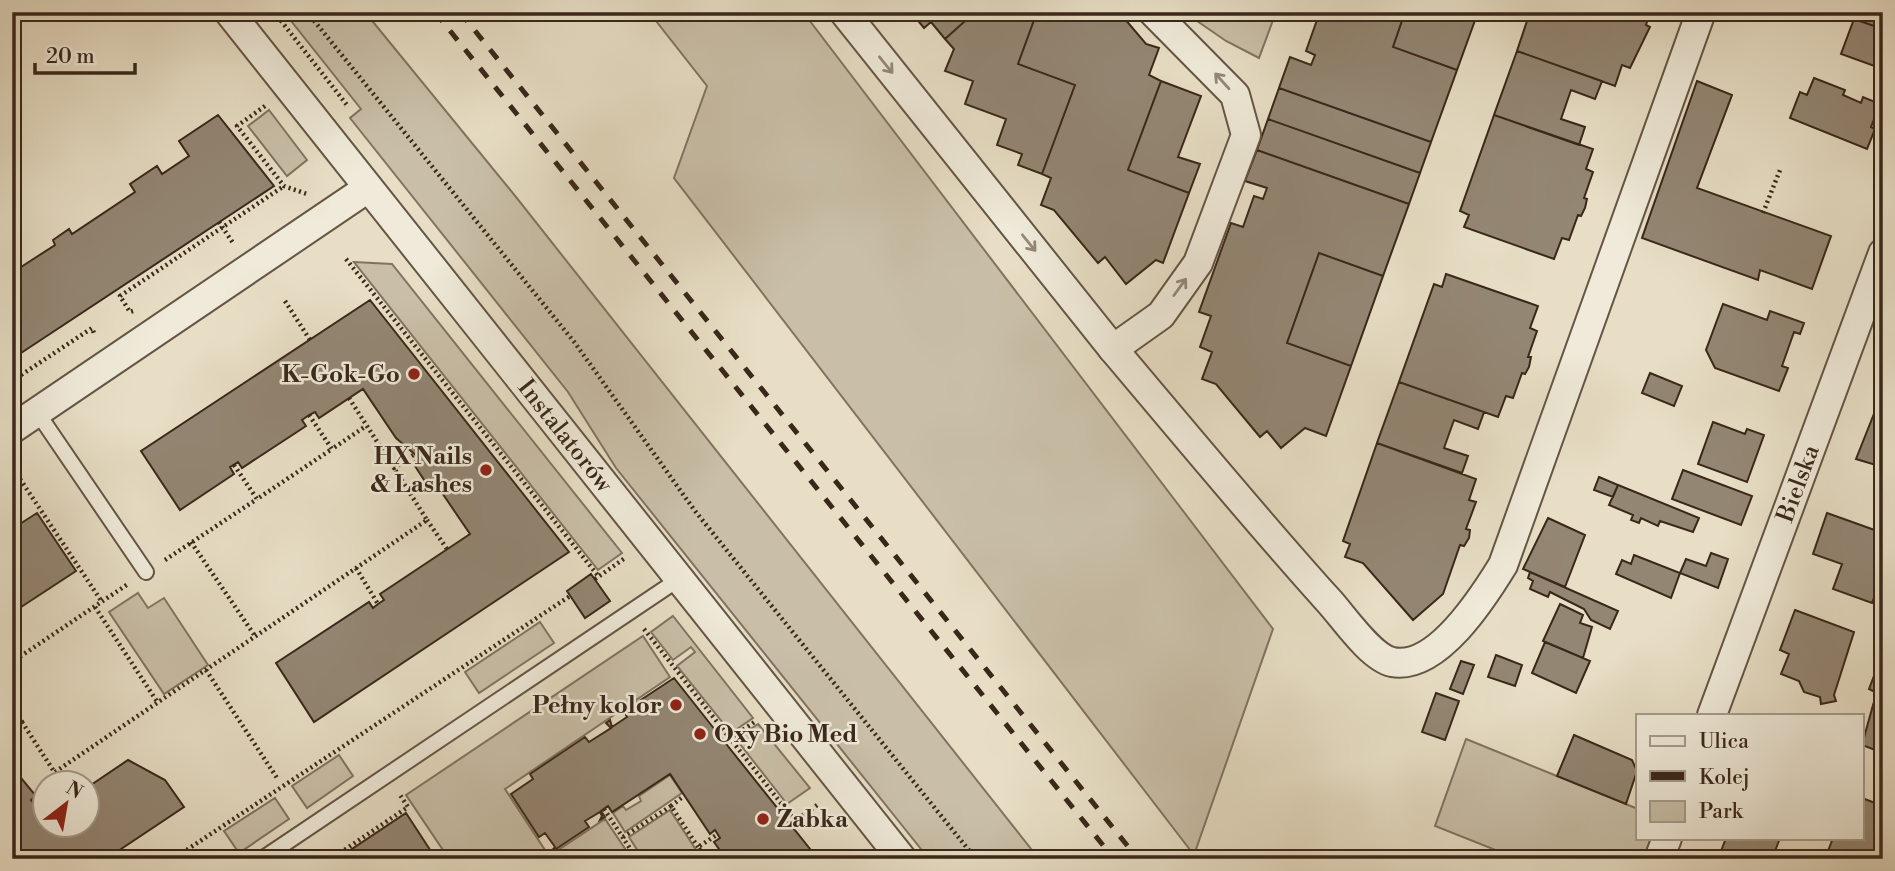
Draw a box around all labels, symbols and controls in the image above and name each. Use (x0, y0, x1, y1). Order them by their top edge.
scale bar (35, 32, 135, 76)
text: 20 m (46, 44, 95, 70)
one-way arrow (879, 56, 894, 74)
one-way arrow (1214, 72, 1230, 90)
one-way arrow (1021, 233, 1036, 252)
one-way arrow (1173, 278, 1187, 297)
place label: K-Gok-Go (281, 360, 400, 390)
marker: K-Gok-Go (406, 366, 422, 382)
street label: Instalatorów (511, 374, 620, 500)
street label: Bielska (1770, 440, 1827, 527)
place label: HX Nails & Lashes (370, 442, 472, 500)
marker: HX Nails & Lashes (478, 462, 494, 478)
place label: Pełny kolor (532, 691, 662, 721)
marker: Pełny kolor (668, 697, 684, 713)
legend (1636, 714, 1864, 840)
place label: Oxy Bio Med (714, 720, 857, 750)
marker: Oxy Bio Med (692, 726, 708, 742)
text: Ulica (1699, 729, 1749, 755)
text: Kolej (1699, 765, 1750, 791)
north arrow (32, 770, 102, 840)
text: N (62, 776, 87, 804)
text: Park (1699, 799, 1744, 825)
place label: Żabka (777, 803, 849, 835)
marker: Żabka (755, 811, 771, 827)

